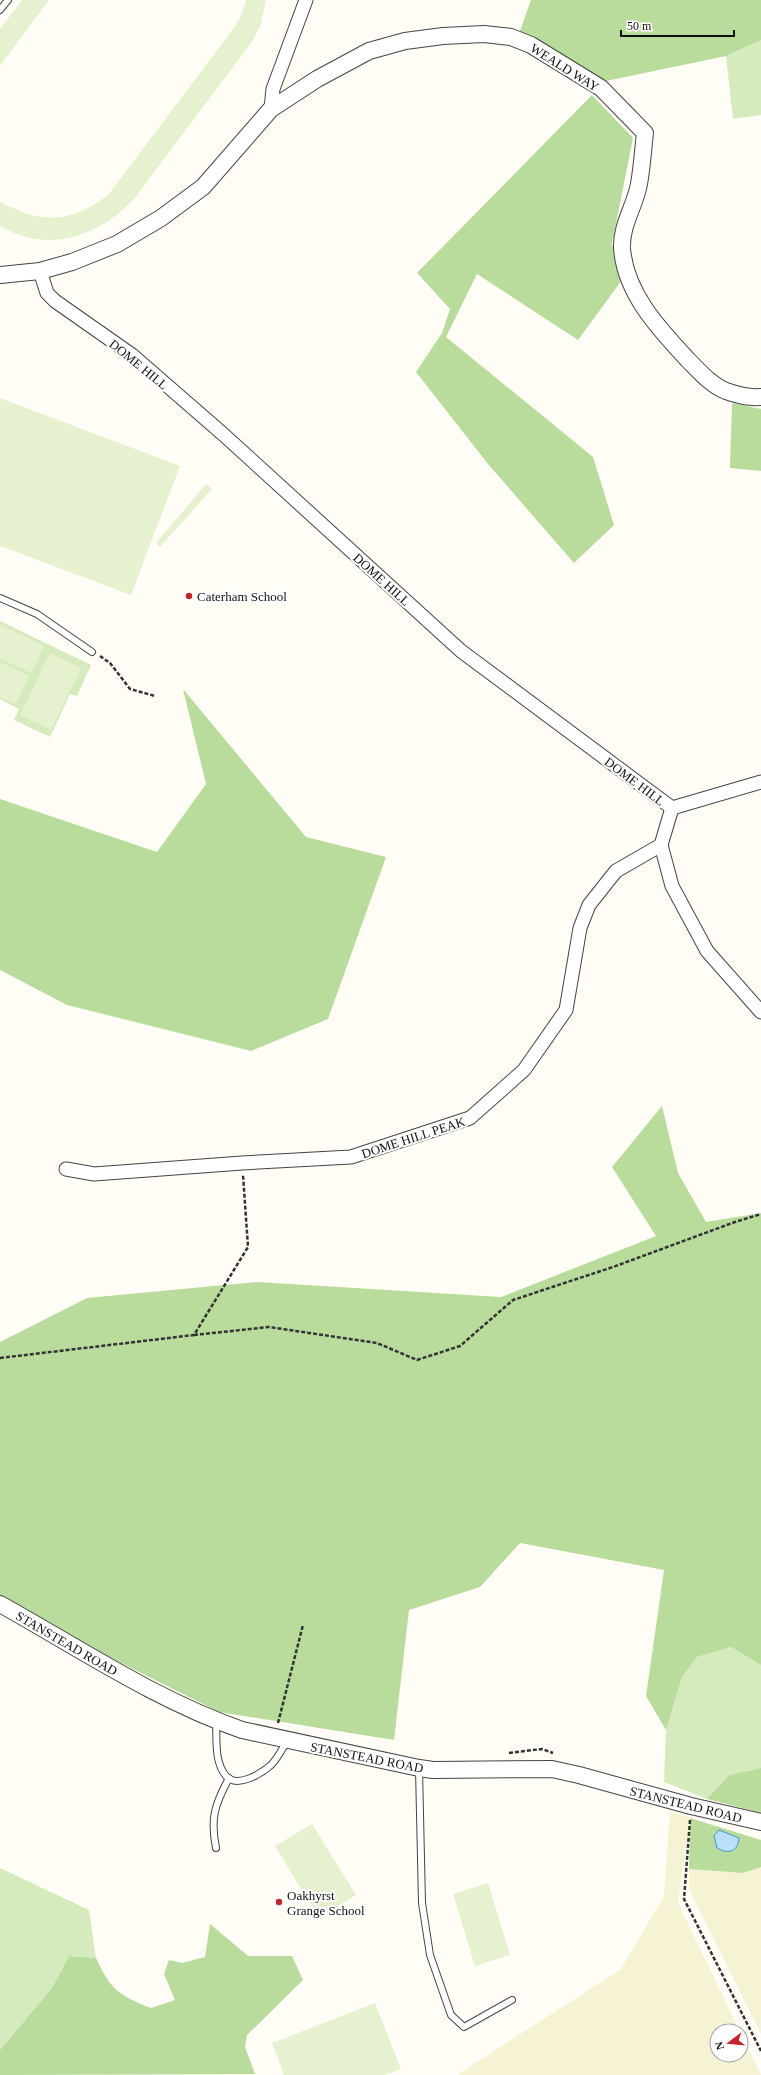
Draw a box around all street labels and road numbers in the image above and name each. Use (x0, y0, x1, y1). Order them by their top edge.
street label: WEALD WAY (528, 40, 602, 95)
street label: DOME HILL (106, 336, 171, 393)
street label: DOME HILL (350, 550, 413, 609)
street label: DOME HILL (602, 754, 668, 809)
street label: DOME HILL PEAK (360, 1113, 467, 1161)
street label: STANSTEAD ROAD (13, 1608, 120, 1679)
street label: STANSTEAD ROAD (309, 1739, 425, 1776)
street label: STANSTEAD ROAD (628, 1783, 743, 1826)

